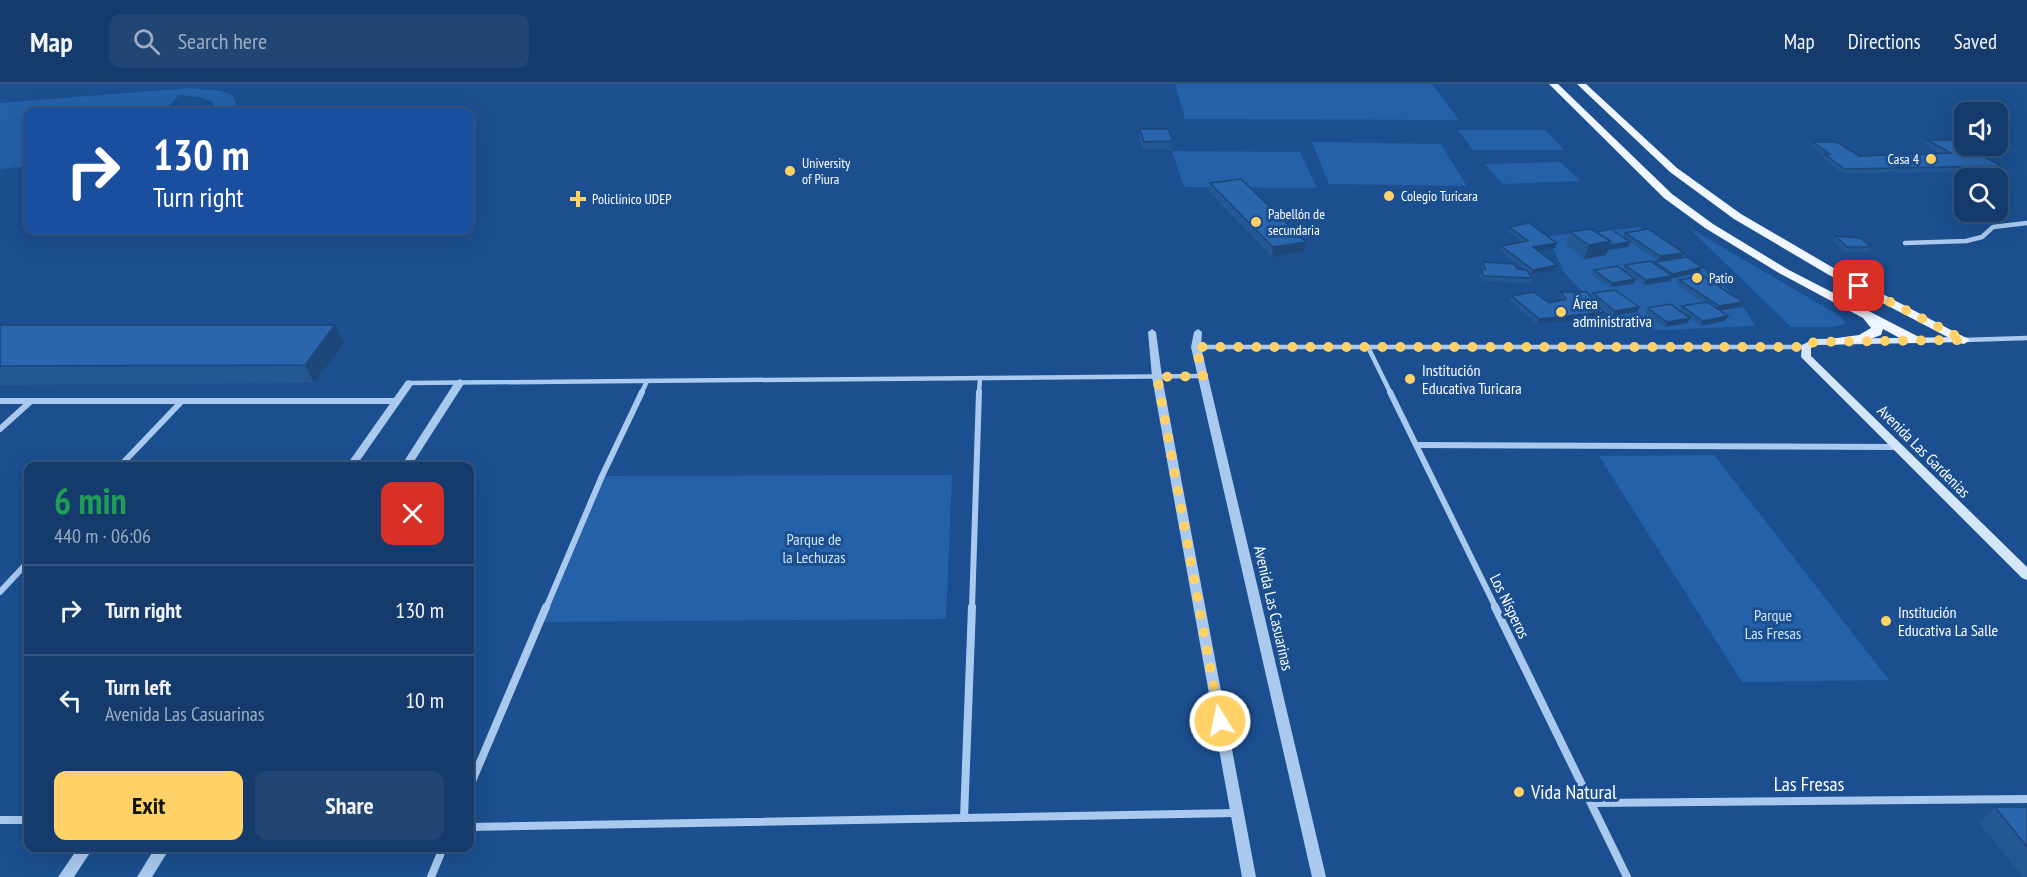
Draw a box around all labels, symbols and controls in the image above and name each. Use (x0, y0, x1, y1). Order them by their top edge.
search box (109, 14, 529, 68)
text: Map (30, 23, 73, 60)
icon: search (130, 25, 163, 58)
text: Search here (178, 27, 267, 55)
text: Map (1784, 28, 1815, 55)
text: Directions (1848, 28, 1921, 55)
text: Saved (1954, 28, 1997, 55)
map controls (1954, 102, 2008, 222)
button: sound (1954, 102, 2008, 156)
text: 130 m (153, 127, 250, 182)
icon: right (54, 132, 132, 210)
place label: Casa 4 (1888, 150, 1920, 168)
marker: Casa 4 (1924, 152, 1938, 166)
place label: University of Piura (802, 154, 851, 188)
marker: University of Piura (783, 164, 797, 178)
button: search (1954, 168, 2008, 222)
text: Turn right (153, 180, 244, 214)
place label: Colegio Turicara (1401, 187, 1478, 205)
marker: Colegio Turicara (1382, 189, 1396, 203)
marker: Policlínico UDEP (569, 190, 587, 208)
place label: Policlínico UDEP (592, 190, 671, 208)
place label: Pabellón de secundaria (1268, 205, 1325, 239)
marker: Pabellón de secundaria (1249, 215, 1263, 229)
pin (1833, 260, 1884, 311)
place label: Patio (1709, 269, 1733, 287)
icon: arrive (1842, 269, 1875, 302)
marker: Patio (1690, 271, 1704, 285)
place label: Área administrativa (1573, 293, 1652, 331)
marker: Área administrativa (1554, 305, 1568, 319)
place label: Institución Educativa Turicara (1422, 360, 1522, 398)
marker: Institución Educativa Turicara (1403, 372, 1417, 386)
street label: Avenida Las Gardenias (1873, 400, 1975, 502)
text: 6 min (54, 477, 127, 524)
button: close (381, 482, 444, 545)
text: 440 m · 06:06 (54, 523, 151, 549)
park label: Parque de la Lechuzas (782, 529, 846, 567)
street label: Avenida Las Casuarinas (1250, 544, 1298, 672)
street label: Los Nísperos (1486, 570, 1534, 642)
icon: right (54, 594, 87, 627)
text: Turn right (105, 596, 182, 624)
text: 130 m (395, 596, 444, 624)
place label: Institución Educativa La Salle (1898, 602, 1998, 640)
park label: Parque Las Fresas (1745, 605, 1801, 643)
marker: Institución Educativa La Salle (1879, 614, 1893, 628)
text: Turn left (105, 673, 171, 701)
icon: left (54, 684, 87, 717)
text: 10 m (405, 686, 444, 714)
position arrow (1188, 689, 1252, 753)
text: Avenida Las Casuarinas (105, 701, 265, 727)
button: Exit (54, 771, 243, 840)
button: Share (255, 771, 444, 840)
street label: Las Fresas (1774, 771, 1845, 797)
place label: Vida Natural (1530, 779, 1617, 805)
marker: Vida Natural (1512, 785, 1526, 799)

